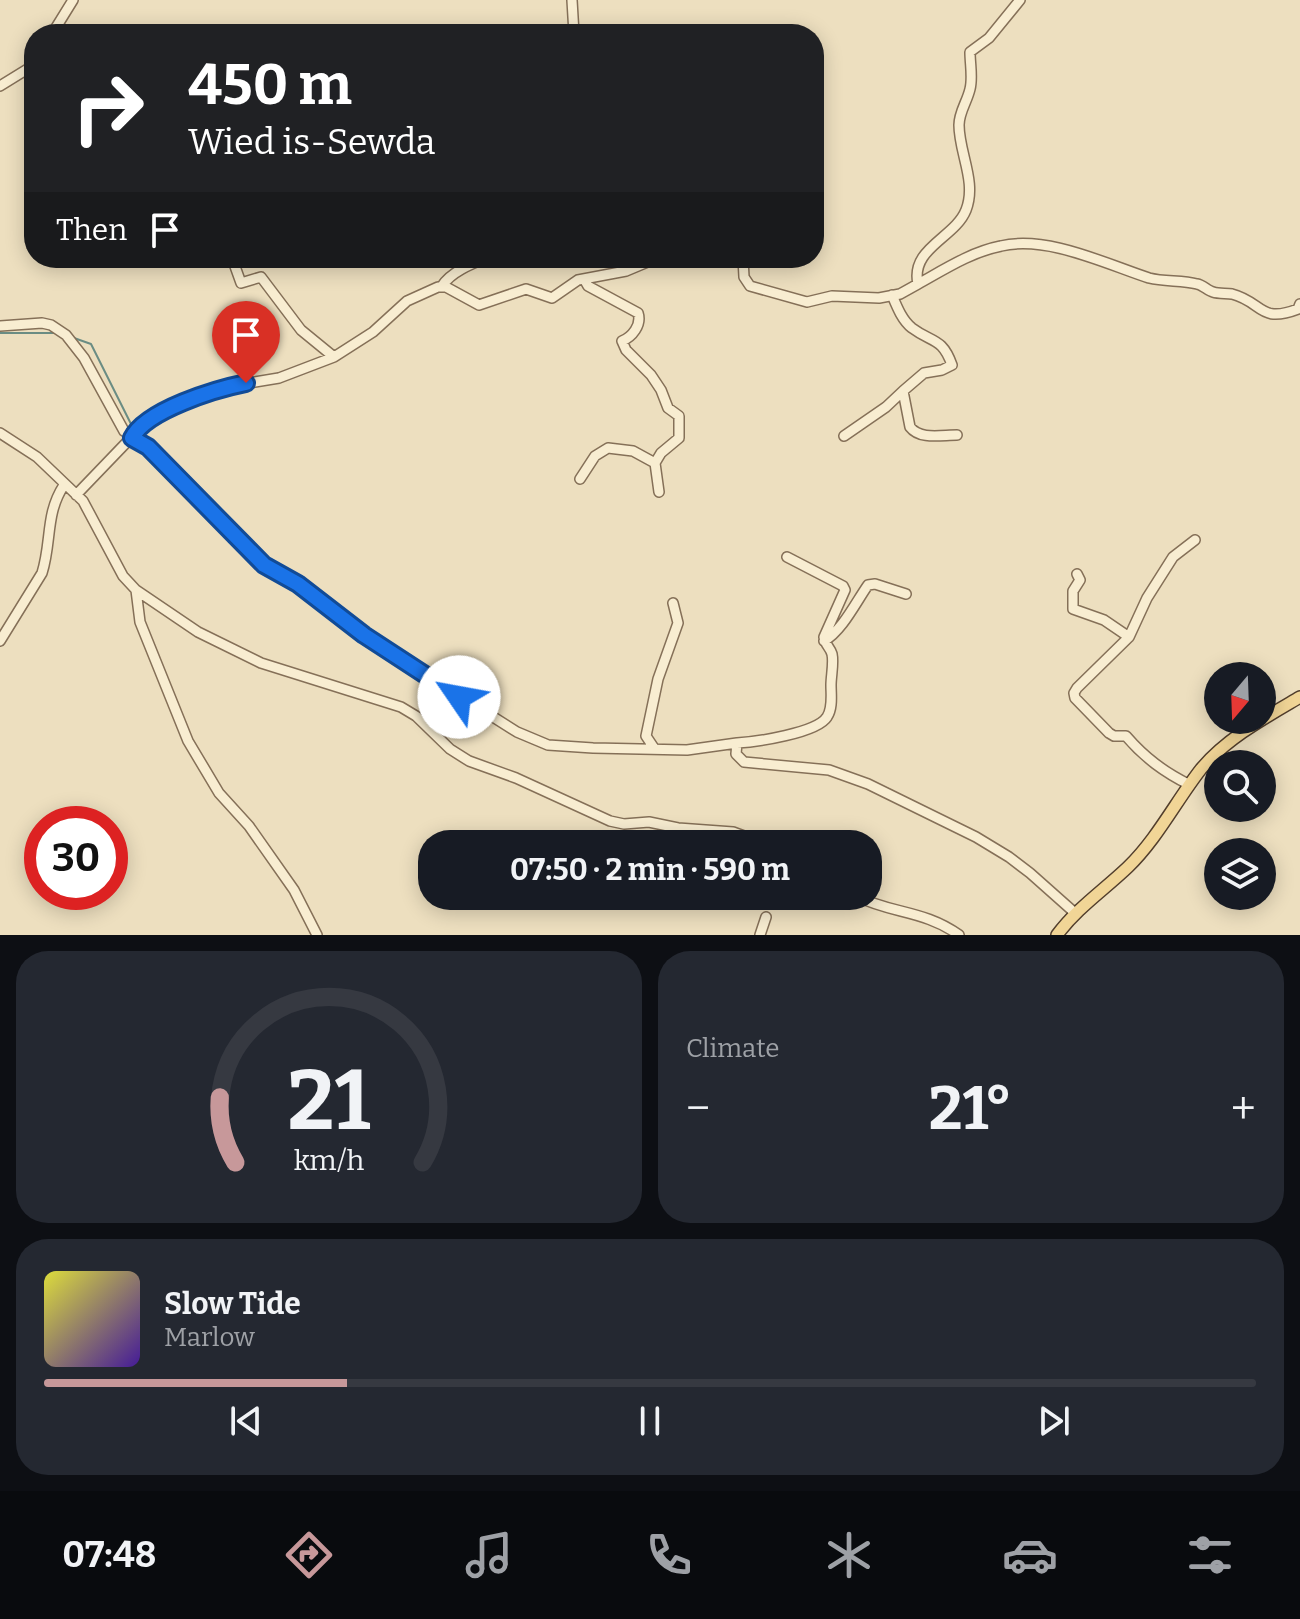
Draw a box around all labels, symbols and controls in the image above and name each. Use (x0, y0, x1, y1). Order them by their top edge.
text: 450 m (188, 52, 352, 119)
icon: right (56, 56, 160, 160)
text: Wied is-Sewda (188, 120, 435, 164)
icon: arrive (143, 208, 187, 252)
text: Then (56, 212, 127, 248)
pin (212, 301, 280, 383)
icon: arrive (224, 313, 268, 357)
position arrow (417, 655, 501, 739)
north arrow (1204, 662, 1276, 734)
map controls (1204, 662, 1276, 910)
button: search (1204, 750, 1276, 822)
speed limit sign: 30 (24, 806, 128, 910)
button: layers (1204, 838, 1276, 910)
text: 07:50 · 2 min · 590 m (510, 852, 790, 888)
text: Climate (686, 1033, 780, 1064)
text: 21 (288, 1051, 370, 1151)
text: 21° (929, 1073, 1012, 1145)
text: − (686, 1082, 710, 1135)
text: + (1231, 1082, 1256, 1135)
text: km/h (294, 1143, 365, 1178)
text: Slow Tide (164, 1286, 301, 1322)
text: Marlow (164, 1322, 255, 1353)
icon: previous (224, 1399, 268, 1443)
icon: pause (628, 1399, 672, 1443)
icon: next (1032, 1399, 1076, 1443)
icon: directions (281, 1527, 337, 1583)
icon: music (461, 1527, 517, 1583)
icon: phone (641, 1527, 697, 1583)
icon: climate (821, 1527, 877, 1583)
icon: car (1002, 1527, 1058, 1583)
icon: filters (1182, 1527, 1238, 1583)
text: 07:48 (62, 1533, 156, 1577)

